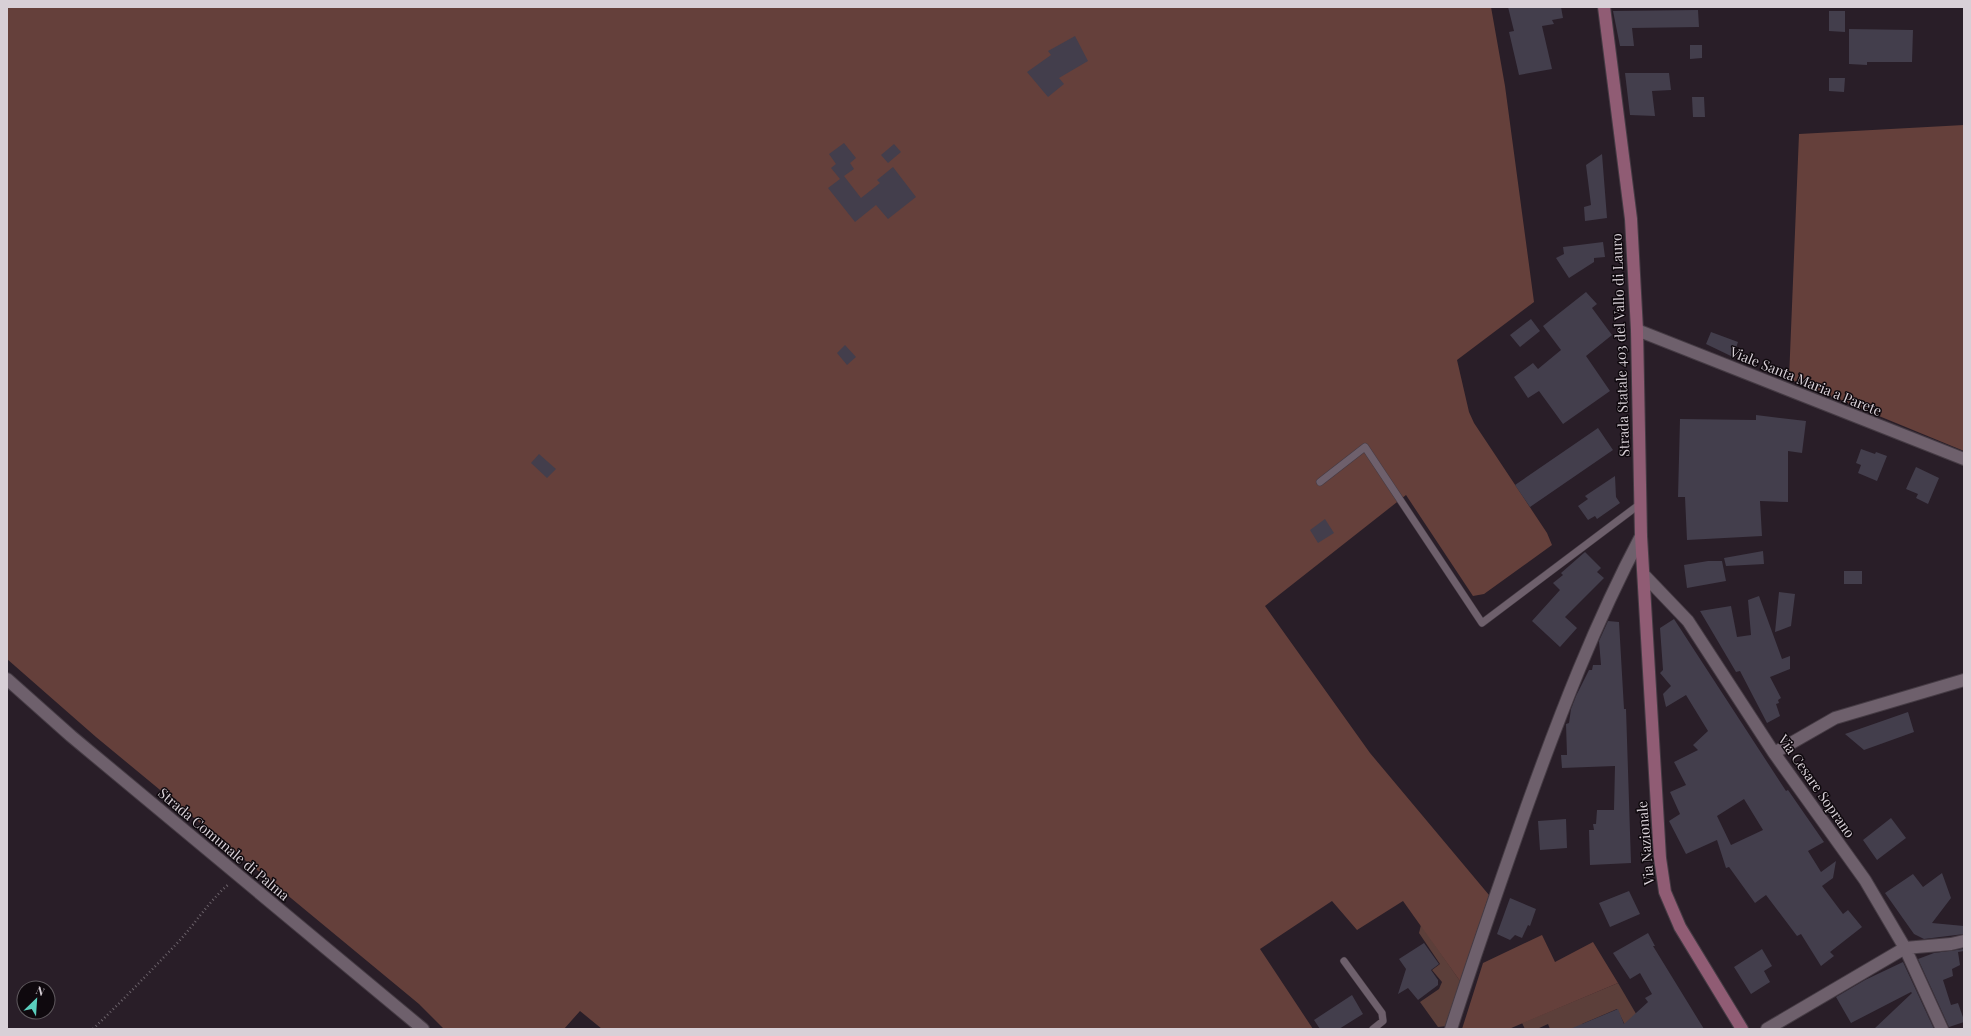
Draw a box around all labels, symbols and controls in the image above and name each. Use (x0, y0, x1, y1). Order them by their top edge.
street label: Strada Statale 403 del Vallo di Lauro (1607, 233, 1633, 457)
street label: Viale Santa Maria a Parete (1726, 341, 1885, 420)
street label: Via Cesare Soprano (1774, 730, 1860, 842)
street label: Strada Comunale di Palma (154, 783, 294, 905)
street label: Via Nazionale (1632, 800, 1658, 887)
north arrow (16, 980, 56, 1020)
text: N (34, 982, 47, 999)

